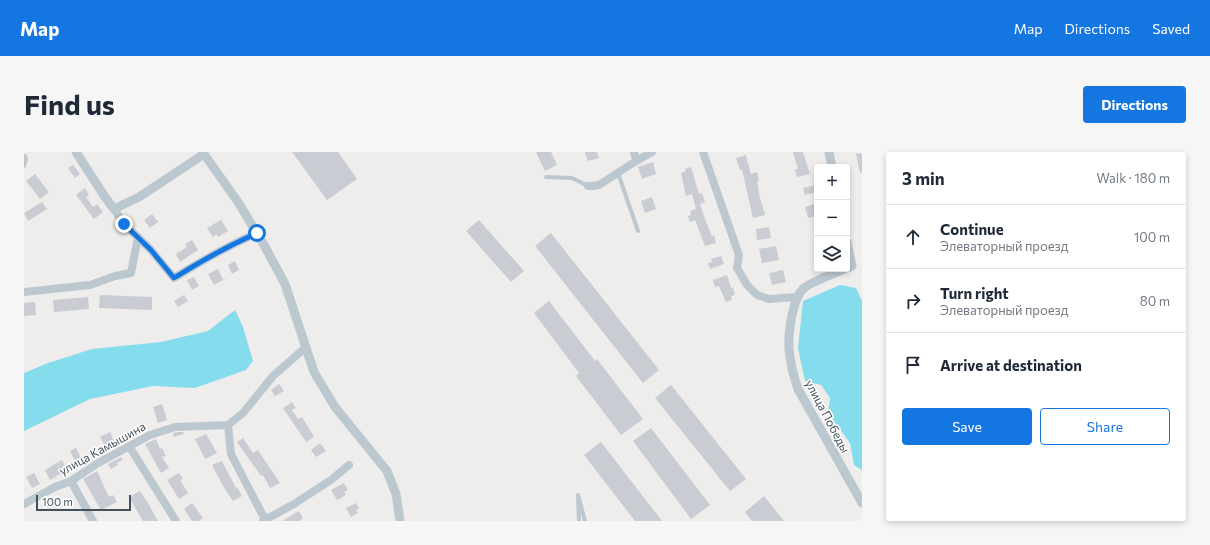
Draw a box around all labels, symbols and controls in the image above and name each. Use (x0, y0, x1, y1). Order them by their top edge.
text: Map (20, 17, 59, 40)
text: Map (1014, 20, 1043, 37)
text: Directions (1065, 20, 1130, 37)
text: Saved (1152, 20, 1190, 37)
button: Directions (1083, 86, 1186, 123)
text: Find us (24, 87, 115, 121)
map controls (814, 164, 850, 272)
button: + (814, 164, 850, 200)
text: 3 min (902, 168, 945, 189)
text: Walk · 180 m (1096, 170, 1170, 186)
button: − (814, 200, 850, 236)
route end (115, 215, 133, 233)
text: Continue (940, 220, 1004, 238)
route start (248, 224, 266, 242)
icon: ahead (902, 226, 924, 248)
text: 100 m (1134, 229, 1170, 245)
button: layers (814, 236, 850, 272)
text: Элеваторный проезд (940, 238, 1068, 254)
text: Turn right (940, 284, 1009, 302)
icon: right (902, 290, 924, 312)
text: 80 m (1140, 293, 1170, 309)
text: Элеваторный проезд (940, 302, 1068, 318)
icon: arrive (902, 354, 924, 376)
text: Arrive at destination (940, 356, 1082, 374)
street label: улица Победы (803, 377, 853, 455)
button: Save (902, 408, 1032, 445)
button: Share (1040, 408, 1170, 445)
street label: улица Камышина (56, 418, 148, 478)
scale bar (36, 493, 131, 512)
text: 100 m (42, 495, 73, 508)

